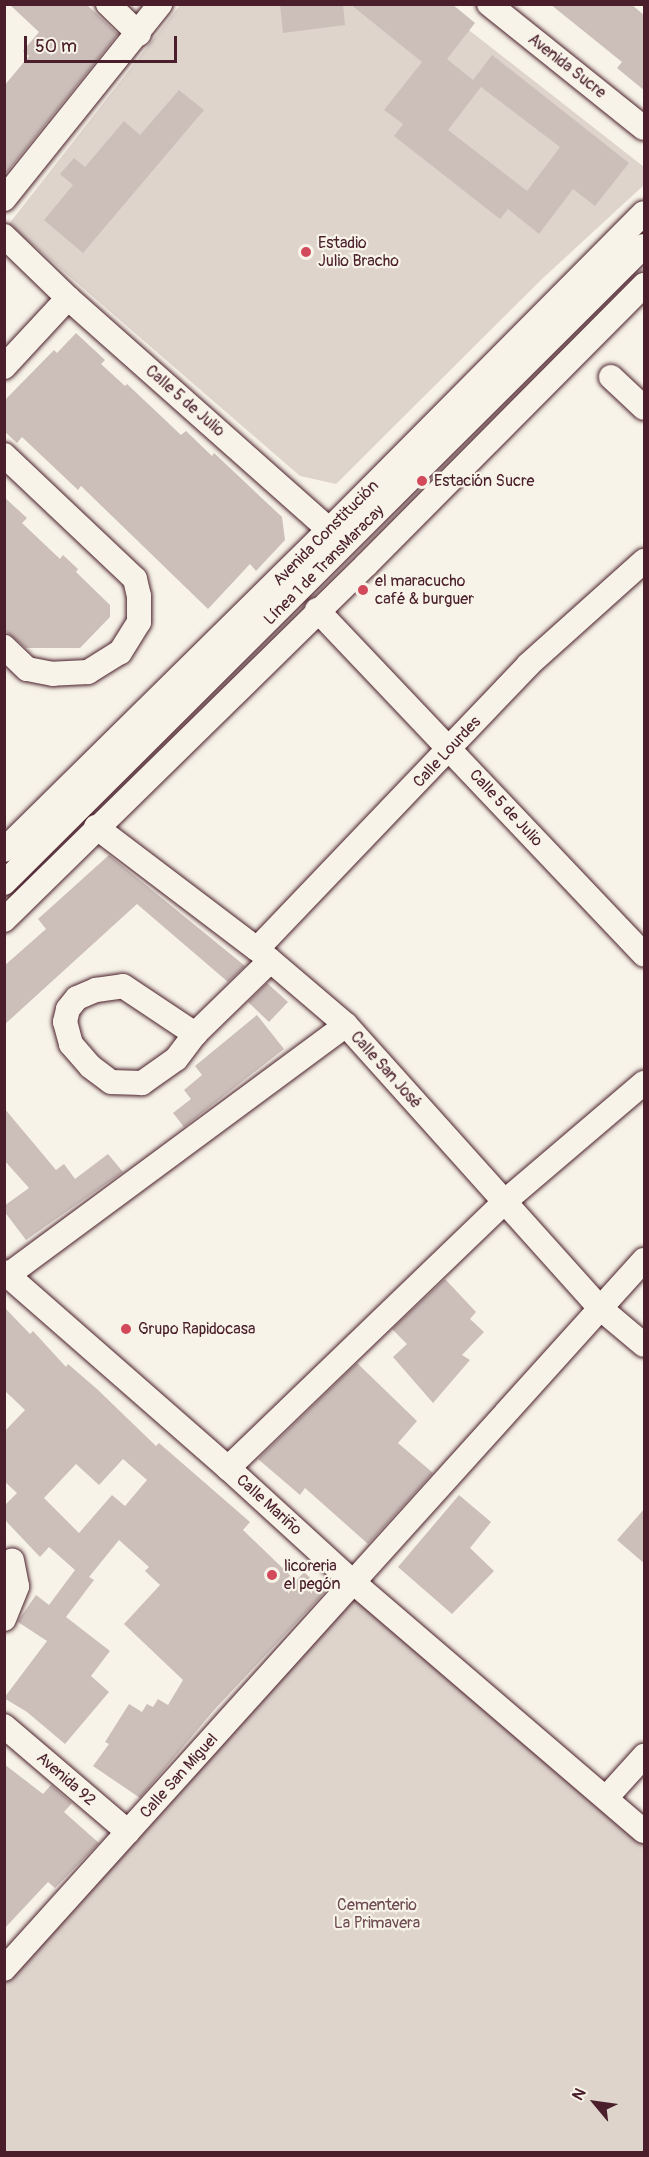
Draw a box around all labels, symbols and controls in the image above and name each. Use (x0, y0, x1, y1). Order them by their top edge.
scale bar (27, 24, 180, 62)
street label: Avenida Sucre (524, 30, 610, 102)
text: 50 m (35, 35, 77, 58)
place label: Estadio Julio Bracho (318, 233, 399, 271)
marker: Estadio Julio Bracho (299, 245, 313, 259)
street label: Calle 5 de Julio (141, 361, 229, 441)
place label: Estación Sucre (434, 471, 534, 491)
marker: Estación Sucre (415, 474, 429, 488)
street label: Avenida Constitución (269, 476, 383, 590)
street label: Línea 1 de TransMaracay (260, 501, 388, 629)
place label: el maracucho café & burguer (375, 571, 474, 609)
marker: el maracucho café & burguer (356, 583, 370, 597)
street label: Calle Lourdes (409, 712, 485, 792)
street label: Calle 5 de Julio (465, 765, 547, 851)
street label: Calle San José (346, 1028, 426, 1112)
place label: Grupo Rapidocasa (138, 1319, 255, 1339)
marker: Grupo Rapidocasa (119, 1322, 133, 1336)
street label: Calle Mariño (232, 1471, 306, 1539)
place label: licoreria el pegón (284, 1556, 340, 1594)
marker: licoreria el pegón (265, 1568, 279, 1582)
street label: Calle San Miguel (136, 1730, 222, 1822)
street label: Avenida 92 (33, 1748, 99, 1810)
park label: Cementerio La Primavera (334, 1895, 420, 1933)
north arrow (565, 2073, 625, 2133)
text: N (568, 2085, 591, 2104)

